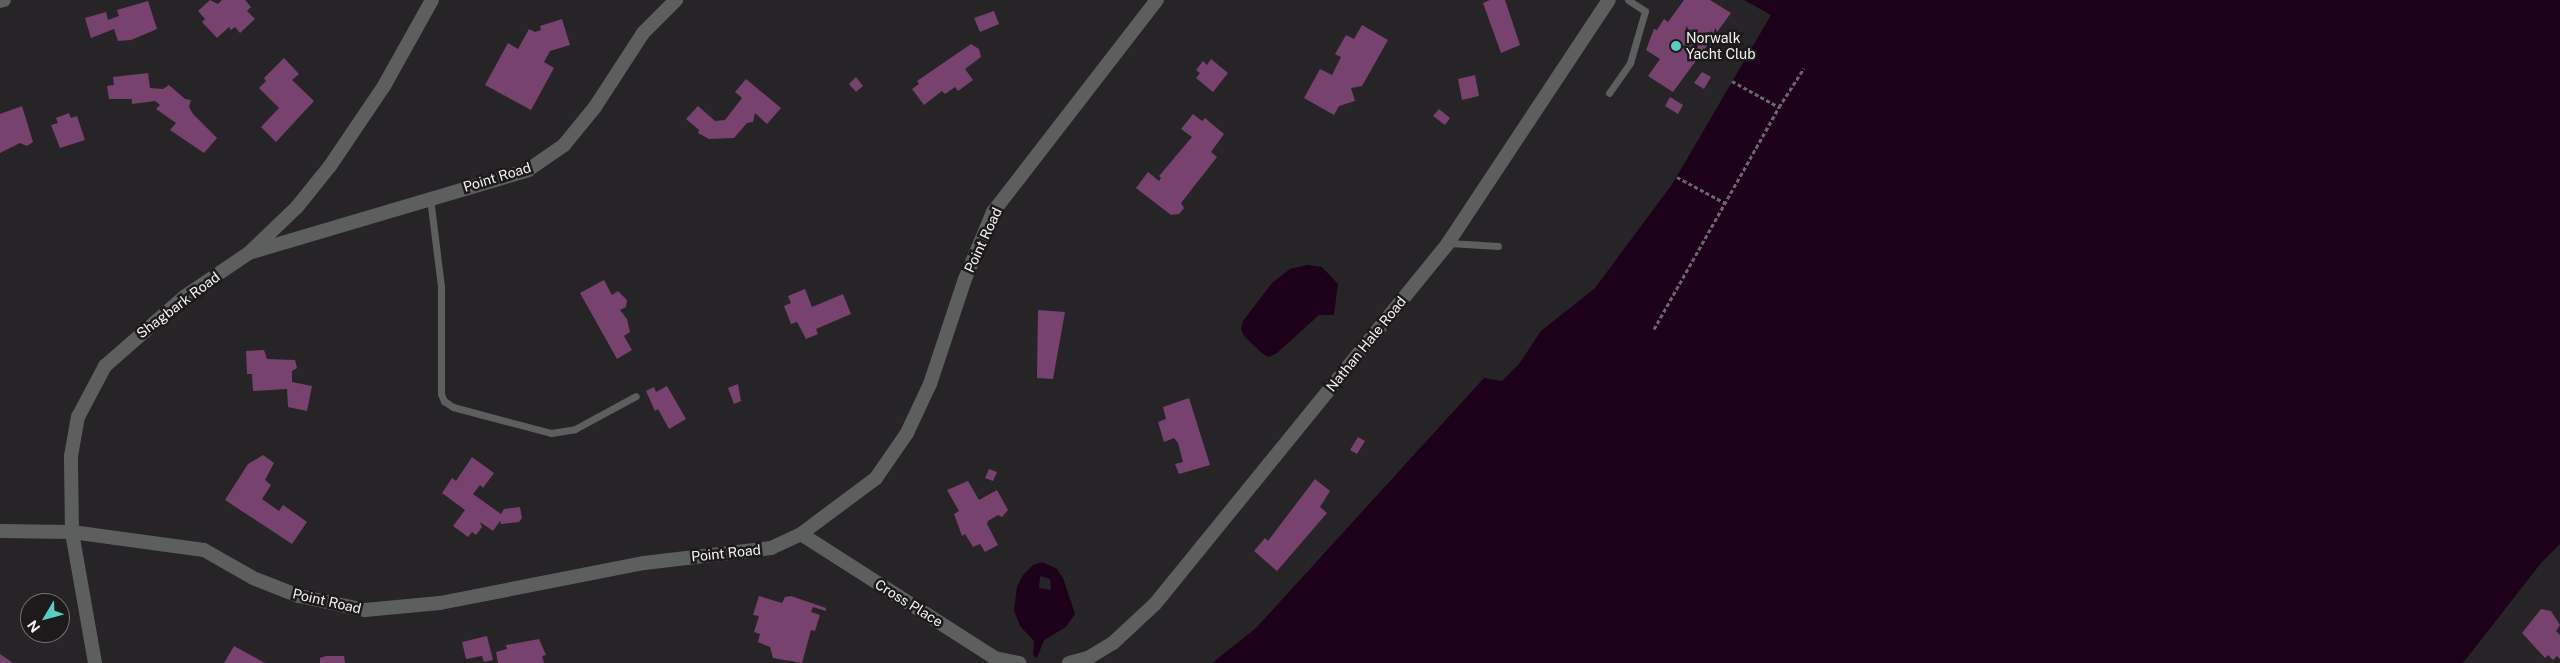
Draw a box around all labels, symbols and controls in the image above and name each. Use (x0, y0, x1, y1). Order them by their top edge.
place label: Norwalk Yacht Club (1686, 30, 1756, 62)
marker: Norwalk Yacht Club (1670, 40, 1682, 52)
street label: Point Road (461, 159, 533, 195)
street label: Point Road (961, 205, 1005, 275)
street label: Shagbark Road (133, 268, 223, 342)
street label: Nathan Hale Road (1323, 293, 1409, 395)
street label: Point Road (690, 541, 762, 565)
street label: Cross Place (872, 576, 946, 630)
street label: Point Road (291, 585, 363, 617)
north arrow (20, 593, 70, 643)
text: N (24, 617, 44, 636)

